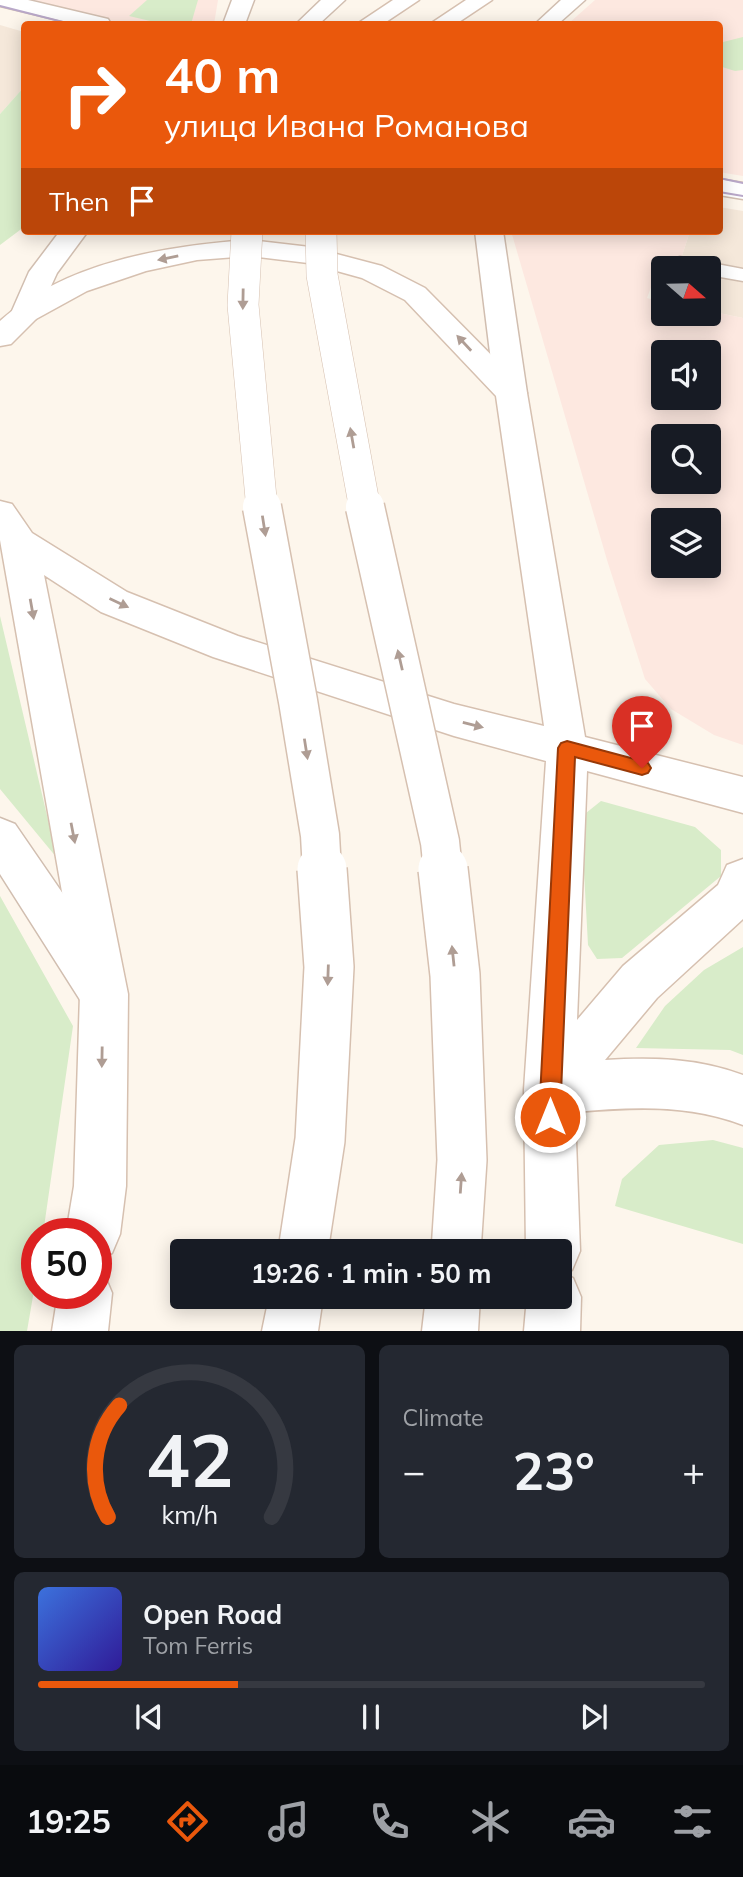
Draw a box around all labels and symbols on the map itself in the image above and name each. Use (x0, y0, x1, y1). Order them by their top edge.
one-way arrow (157, 252, 179, 263)
north arrow (651, 256, 721, 326)
one-way arrow (238, 288, 249, 310)
one-way arrow (457, 335, 473, 352)
one-way arrow (346, 427, 357, 449)
one-way arrow (259, 515, 270, 537)
one-way arrow (27, 598, 38, 620)
one-way arrow (109, 598, 130, 609)
one-way arrow (394, 649, 405, 671)
pin (612, 696, 672, 768)
one-way arrow (462, 720, 484, 731)
one-way arrow (301, 738, 312, 760)
one-way arrow (68, 822, 79, 844)
one-way arrow (447, 945, 458, 967)
one-way arrow (322, 964, 333, 986)
one-way arrow (97, 1047, 108, 1069)
position arrow (513, 1080, 587, 1154)
one-way arrow (456, 1172, 467, 1194)
speed limit sign: 50 (21, 1218, 112, 1309)

